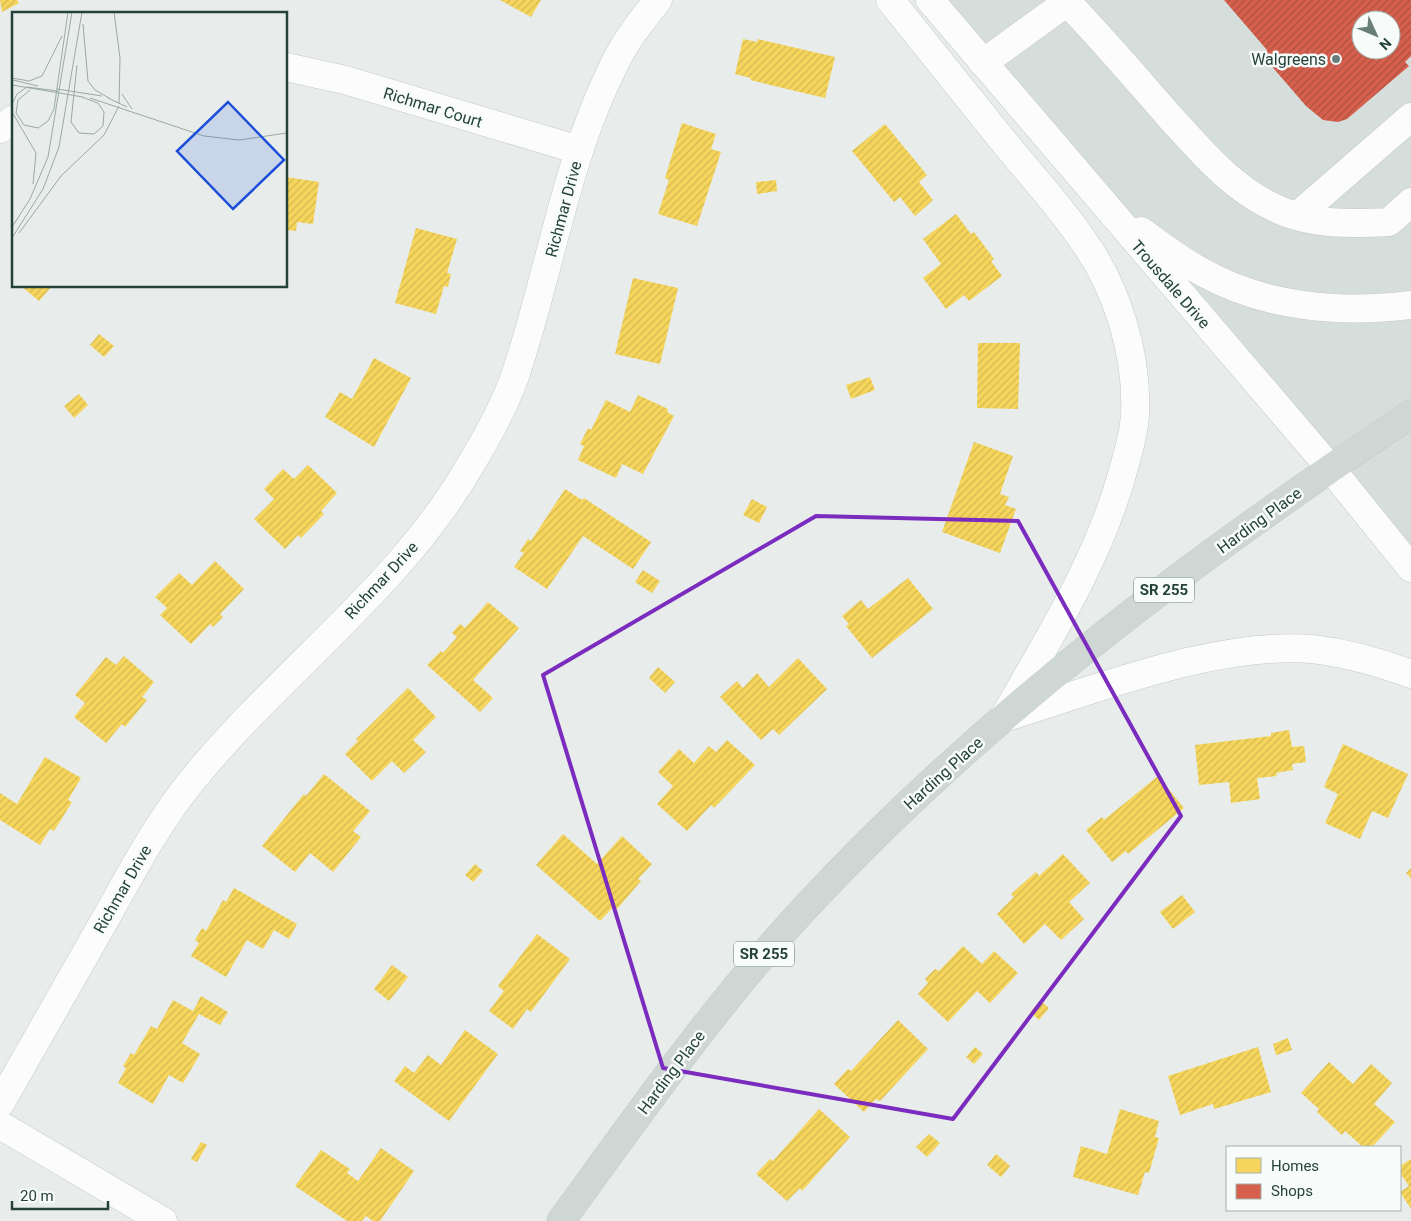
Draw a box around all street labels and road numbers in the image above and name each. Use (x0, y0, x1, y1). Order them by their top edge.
street label: Richmar Court (381, 83, 485, 132)
street label: Richmar Drive (541, 159, 585, 259)
street label: Trousdale Drive (1127, 236, 1214, 332)
street label: Harding Place (1213, 483, 1305, 557)
street label: Richmar Drive (341, 538, 422, 623)
road number: SR 255 (1134, 578, 1194, 602)
street label: Harding Place (900, 733, 987, 814)
street label: Richmar Drive (89, 842, 155, 937)
road number: SR 255 (734, 942, 794, 966)
street label: Harding Place (634, 1027, 709, 1118)

